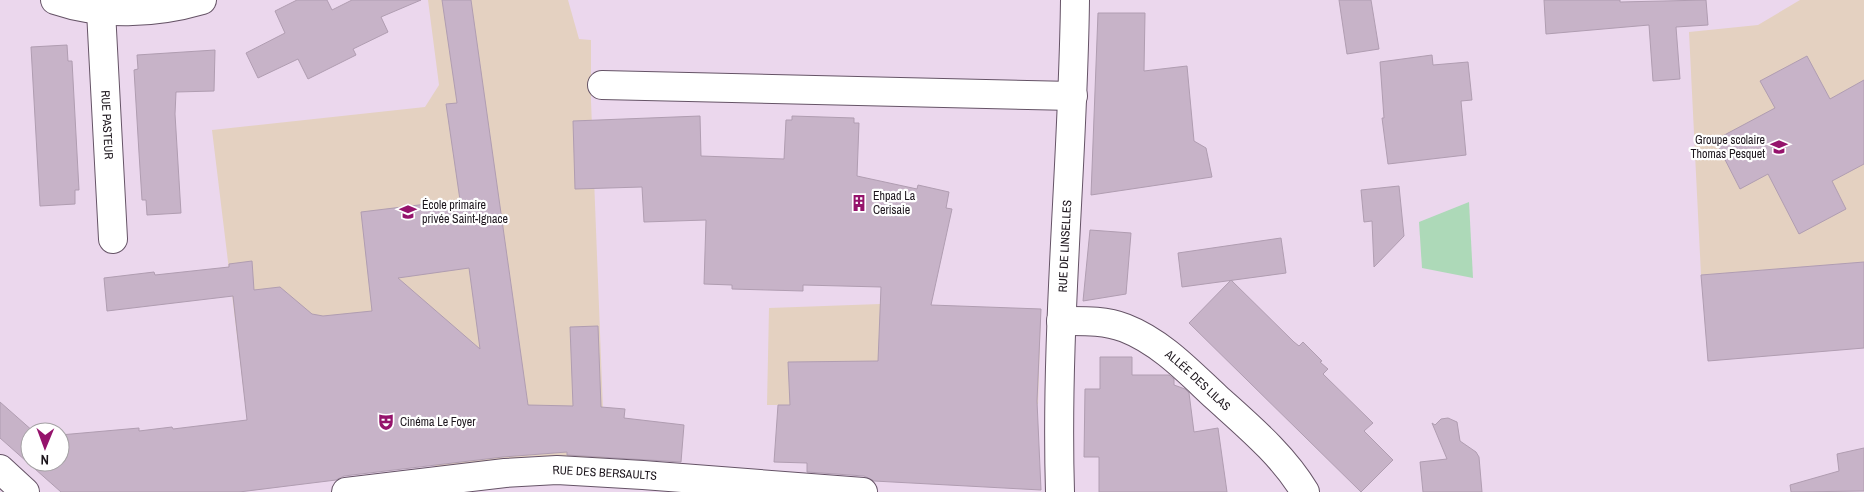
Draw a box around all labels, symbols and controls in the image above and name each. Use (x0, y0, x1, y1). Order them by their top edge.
street label: RUE PASTEUR (97, 90, 117, 160)
place label: Groupe scolaire Thomas Pesquet (1691, 132, 1765, 162)
school or university icon: Groupe scolaire Thomas Pesquet (1769, 137, 1789, 157)
place label: Ehpad La Cerisaie (873, 188, 916, 218)
building icon: Ehpad La Cerisaie (849, 193, 869, 213)
place label: École primaire privée Saint-Ignace (422, 197, 508, 227)
street label: RUE DE LINSELLES (1055, 199, 1075, 293)
school or university icon: École primaire privée Saint-Ignace (398, 202, 418, 222)
street label: ALLÉE DES LILAS (1161, 346, 1234, 415)
theatre icon: Cinéma Le Foyer (376, 412, 396, 432)
place label: Cinéma Le Foyer (400, 414, 476, 430)
north arrow (20, 422, 70, 472)
text: N (40, 451, 49, 469)
street label: RUE DES BERSAULTS (552, 462, 658, 484)

